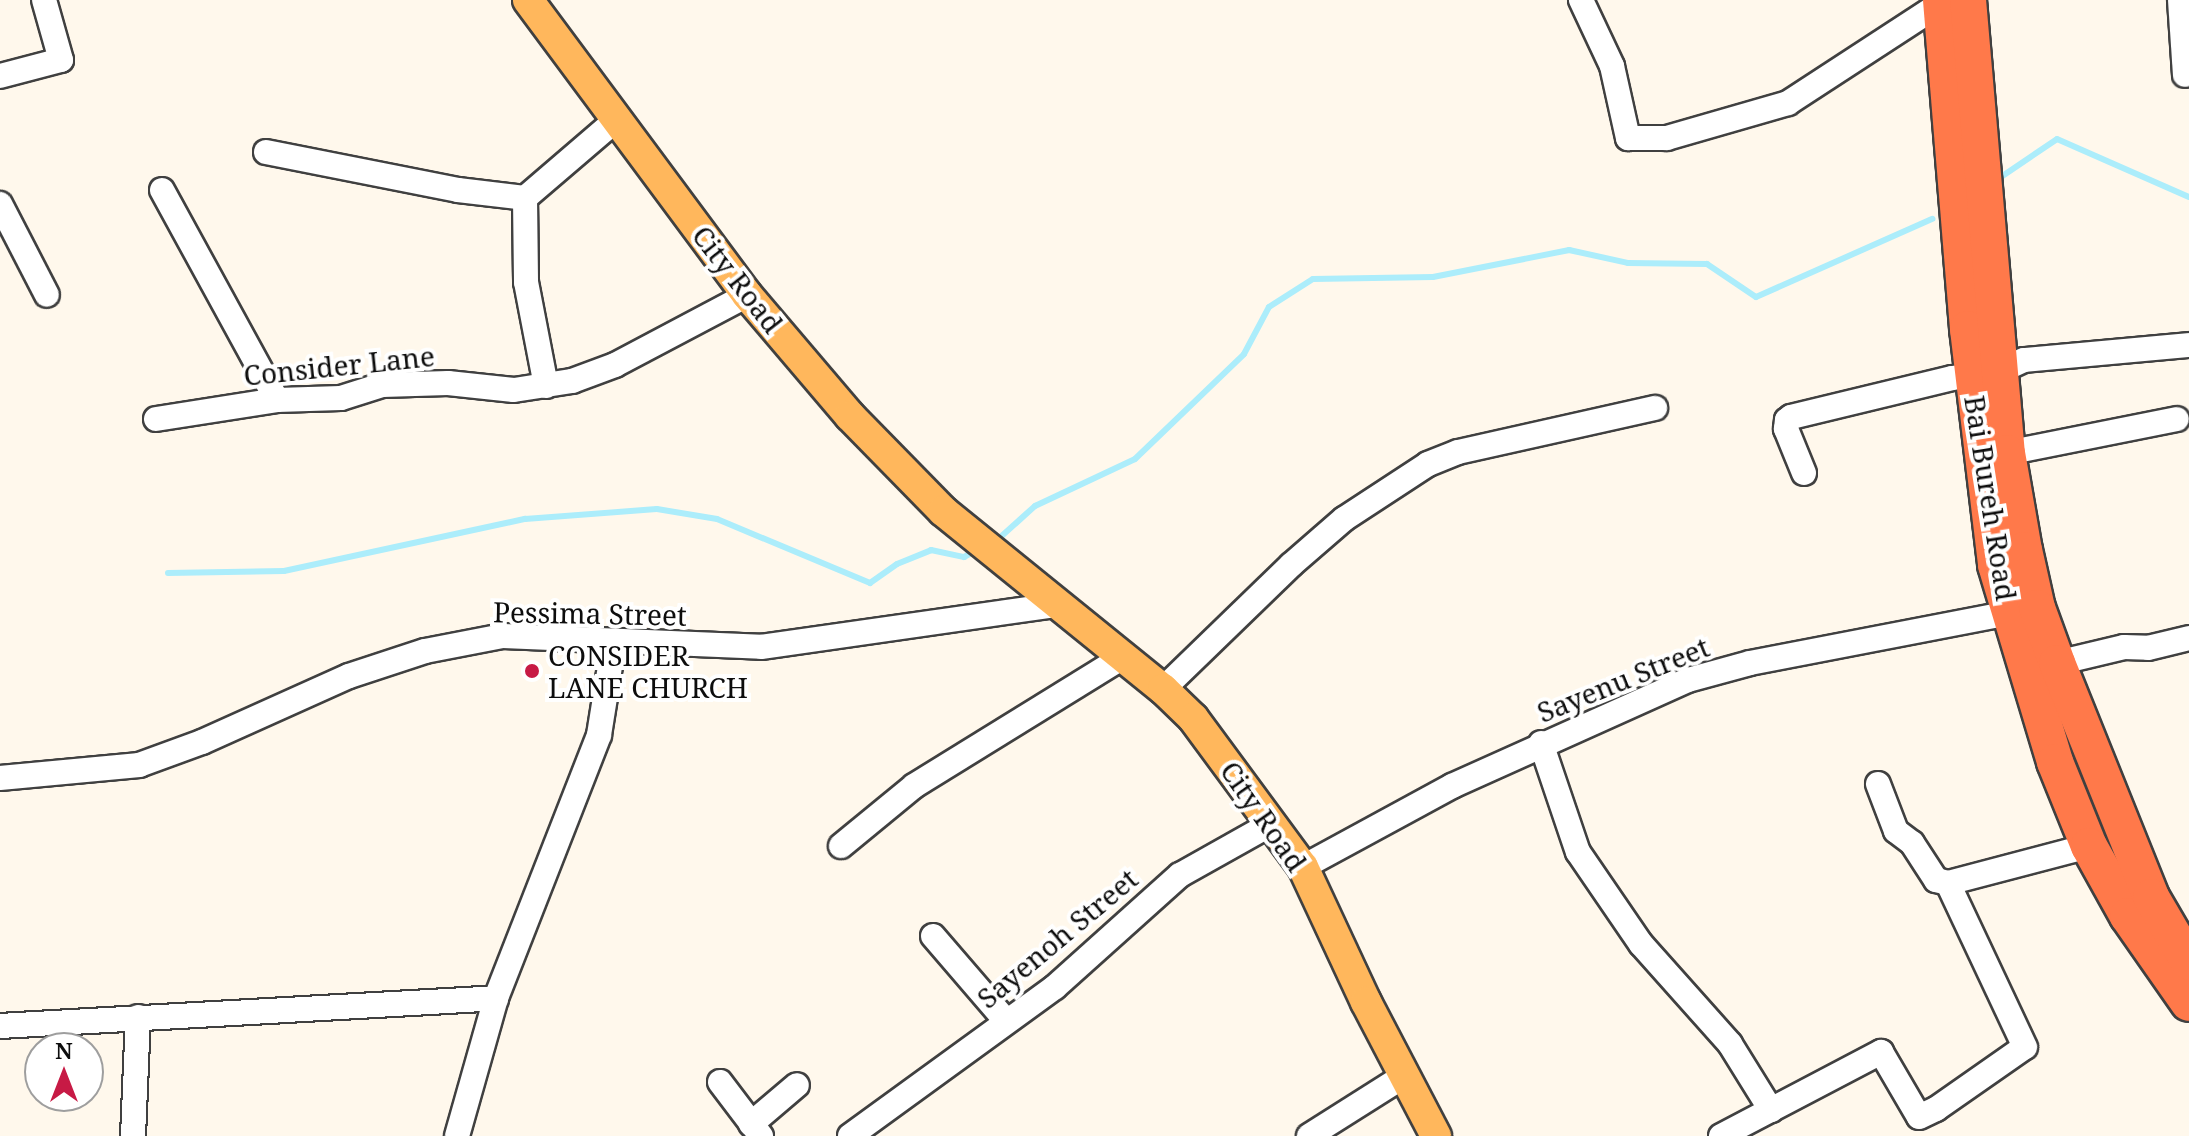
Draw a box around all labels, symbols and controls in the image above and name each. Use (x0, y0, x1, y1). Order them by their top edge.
street label: City Road (686, 219, 790, 339)
street label: Consider Lane (242, 338, 436, 392)
street label: Bai Bureh Road (1958, 393, 2024, 603)
street label: Pessima Street (493, 595, 687, 631)
street label: Sayenu Street (1532, 629, 1714, 729)
place label: CONSIDER LANE CHURCH (548, 638, 748, 704)
marker: CONSIDER LANE CHURCH (523, 662, 541, 680)
street label: City Road (1214, 755, 1314, 877)
street label: Sayenoh Street (970, 861, 1144, 1015)
north arrow (24, 1032, 104, 1112)
text: N (55, 1035, 73, 1065)

